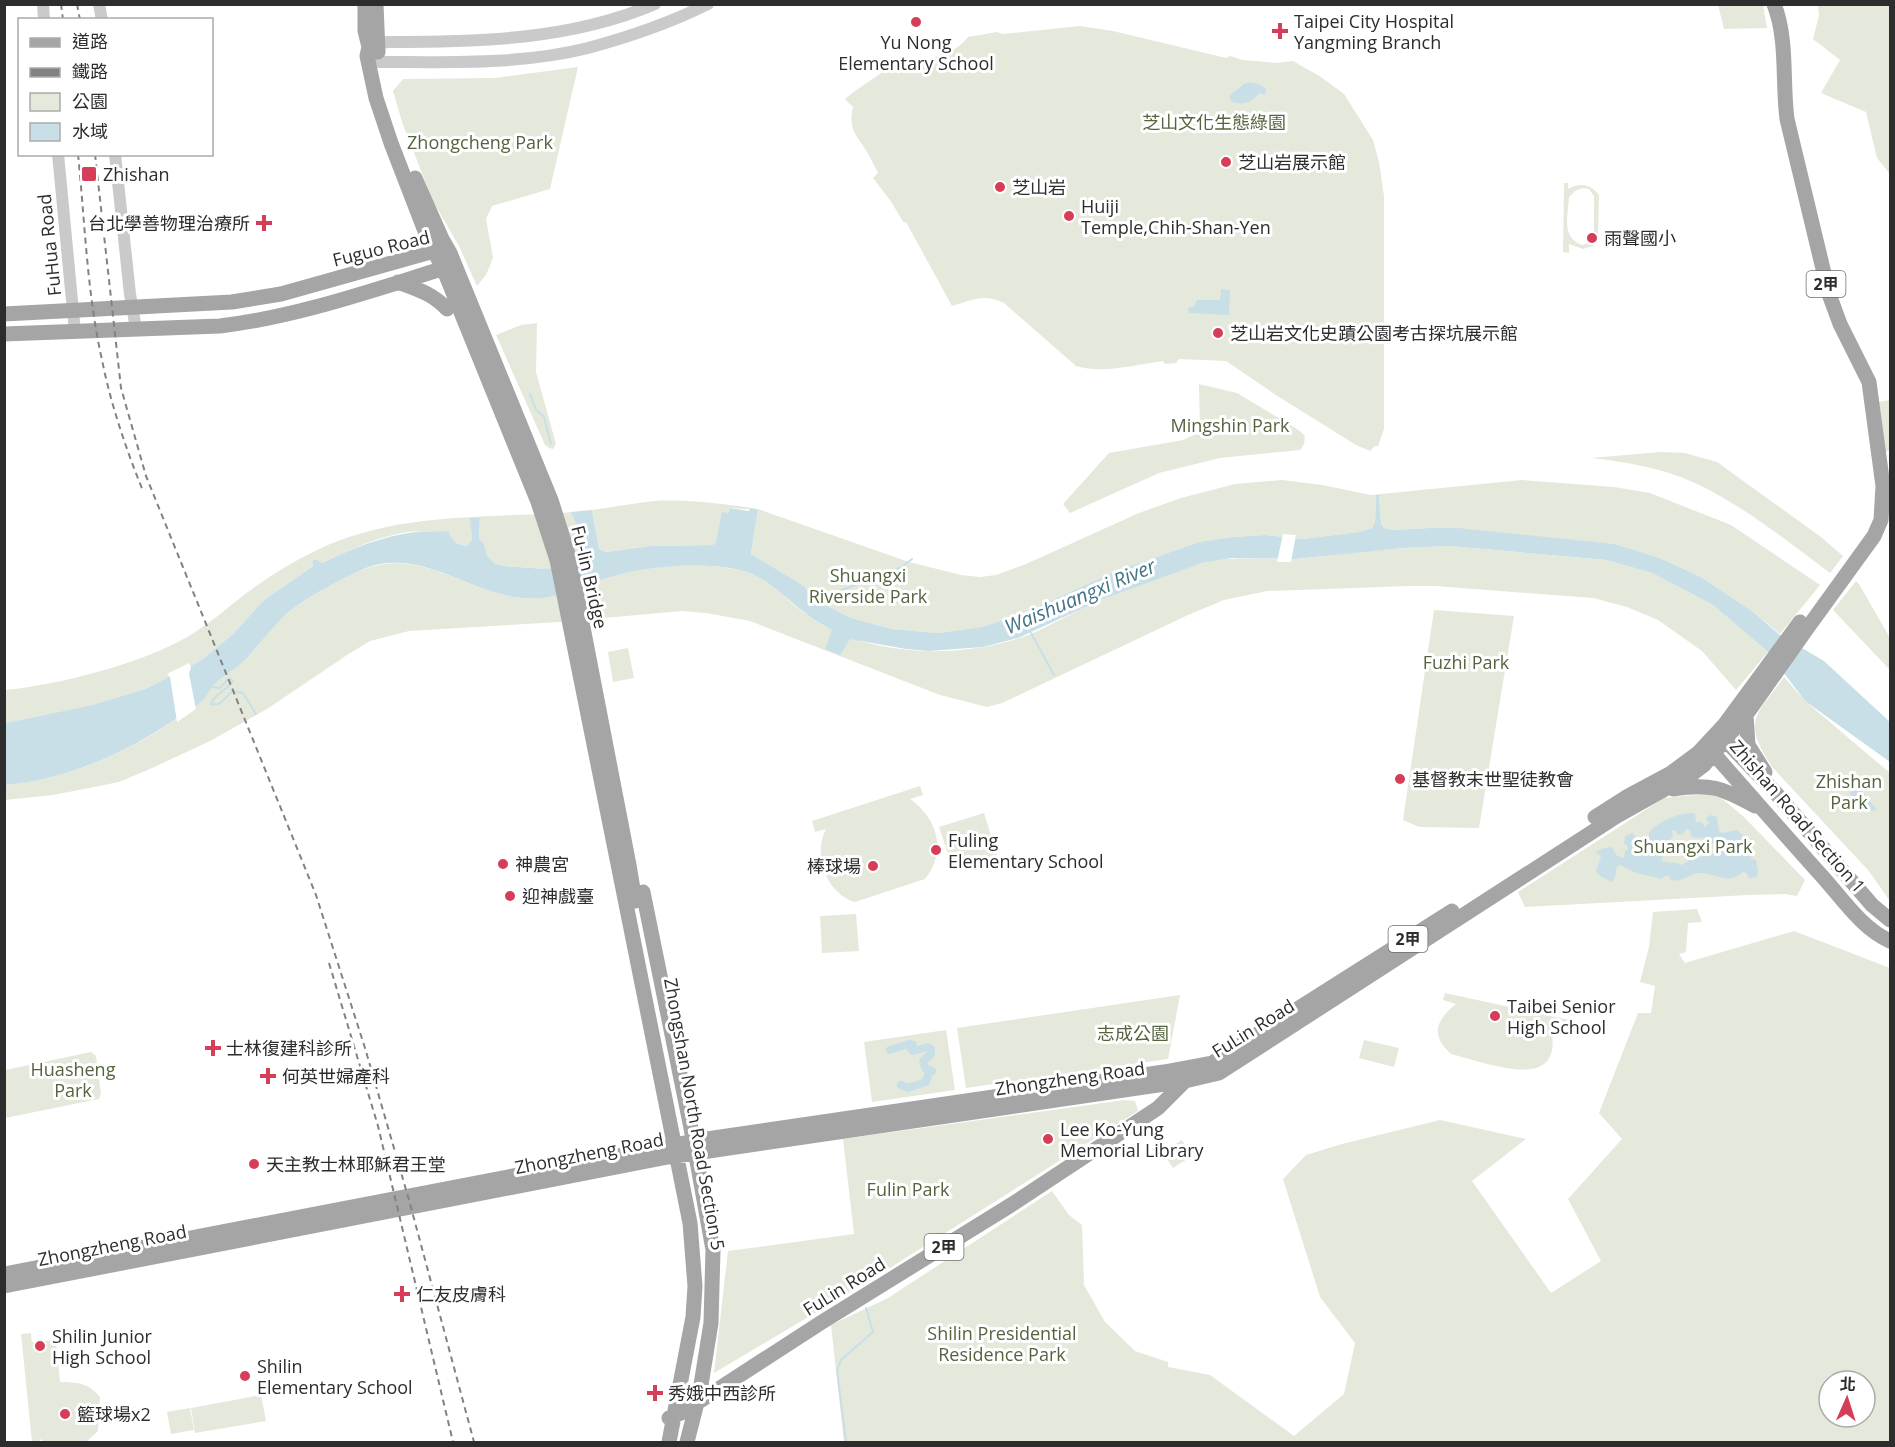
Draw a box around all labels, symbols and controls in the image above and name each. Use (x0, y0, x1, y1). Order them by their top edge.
place label: Taipei City Hospital Yangming Branch (1294, 9, 1454, 54)
marker: Yu Nong Elementary School (909, 15, 923, 29)
legend (18, 18, 213, 156)
marker: Taipei City Hospital Yangming Branch (1271, 22, 1289, 40)
text: 道路 (72, 29, 108, 53)
place label: Yu Nong Elementary School (838, 30, 994, 75)
text: 鐵路 (72, 59, 108, 83)
text: 公園 (72, 89, 108, 113)
park label: 芝山文化生態綠園 (1142, 110, 1286, 134)
text: 水域 (72, 119, 108, 143)
park label: Zhongcheng Park (407, 130, 553, 154)
place label: 芝山岩展示館 (1238, 150, 1346, 174)
marker: 芝山岩展示館 (1219, 155, 1233, 169)
place label: Zhishan (103, 162, 170, 186)
marker: Zhishan (80, 165, 98, 183)
place label: 芝山岩 (1012, 175, 1066, 199)
marker: 芝山岩 (993, 180, 1007, 194)
street label: FuHua Road (32, 193, 66, 297)
place label: Huiji Temple,Chih-Shan-Yen (1081, 194, 1271, 239)
marker: Huiji Temple,Chih-Shan-Yen (1062, 209, 1076, 223)
place label: 台北學善物理治療所 (88, 211, 250, 235)
marker: 台北學善物理治療所 (255, 214, 273, 232)
street label: Fuguo Road (330, 224, 432, 272)
place label: 雨聲國小 (1604, 226, 1676, 250)
marker: 雨聲國小 (1585, 231, 1599, 245)
road number: 2甲 (1806, 271, 1846, 297)
place label: 芝山岩文化史蹟公園考古探坑展示館 (1230, 321, 1518, 345)
marker: 芝山岩文化史蹟公園考古探坑展示館 (1211, 326, 1225, 340)
park label: Mingshin Park (1170, 413, 1290, 437)
street label: Fu-lin Bridge (566, 523, 614, 631)
water label: Waishuangxi River (1000, 552, 1161, 640)
park label: Shuangxi Riverside Park (809, 563, 928, 608)
park label: Fuzhi Park (1423, 650, 1510, 674)
street label: Zhishan Road Section 1 (1725, 734, 1871, 898)
place label: 基督教末世聖徒教會 (1412, 767, 1574, 791)
park label: Zhishan Park (1816, 769, 1882, 814)
marker: 基督教末世聖徒教會 (1393, 772, 1407, 786)
place label: Fuling Elementary School (948, 828, 1104, 873)
park label: Shuangxi Park (1633, 834, 1753, 858)
marker: Fuling Elementary School (929, 843, 943, 857)
place label: 神農宮 (515, 852, 569, 876)
place label: 棒球場 (807, 854, 861, 878)
marker: 神農宮 (496, 857, 510, 871)
marker: 棒球場 (866, 859, 880, 873)
place label: 迎神戲臺 (522, 884, 594, 908)
marker: 迎神戲臺 (503, 889, 517, 903)
road number: 2甲 (1388, 926, 1428, 952)
street label: Zhongshan North Road Section 5 (659, 976, 731, 1252)
street label: FuLin Road (1207, 993, 1299, 1063)
place label: Taibei Senior High School (1507, 994, 1616, 1039)
marker: Taibei Senior High School (1488, 1009, 1502, 1023)
park label: 志成公園 (1097, 1021, 1169, 1045)
place label: 士林復建科診所 (226, 1036, 352, 1060)
marker: 士林復建科診所 (204, 1039, 222, 1057)
street label: Zhongzheng Road (994, 1056, 1146, 1100)
park label: Huasheng Park (31, 1057, 116, 1102)
place label: 何英世婦產科 (282, 1064, 390, 1088)
marker: 何英世婦產科 (259, 1067, 277, 1085)
place label: Lee Ko-Yung Memorial Library (1060, 1117, 1205, 1162)
street label: Zhongzheng Road (513, 1127, 665, 1179)
marker: Lee Ko-Yung Memorial Library (1041, 1132, 1055, 1146)
place label: 天主教士林耶穌君王堂 (266, 1152, 446, 1176)
marker: 天主教士林耶穌君王堂 (247, 1157, 261, 1171)
park label: Fulin Park (867, 1177, 950, 1201)
street label: Zhongzheng Road (36, 1219, 188, 1271)
road number: 2甲 (924, 1234, 964, 1260)
street label: FuLin Road (798, 1251, 890, 1321)
place label: 仁友皮膚科 (416, 1282, 506, 1306)
marker: 仁友皮膚科 (393, 1285, 411, 1303)
park label: Shilin Presidential Residence Park (927, 1321, 1077, 1366)
place label: Shilin Junior High School (52, 1324, 153, 1369)
marker: Shilin Junior High School (33, 1339, 47, 1353)
place label: Shilin Elementary School (257, 1354, 413, 1399)
marker: Shilin Elementary School (238, 1369, 252, 1383)
north arrow (1817, 1369, 1877, 1429)
text: 北 (1839, 1373, 1856, 1395)
place label: 秀娥中西診所 (668, 1381, 776, 1405)
marker: 秀娥中西診所 (646, 1384, 664, 1402)
place label: 籃球場x2 (77, 1402, 151, 1426)
marker: 籃球場x2 (58, 1407, 72, 1421)

